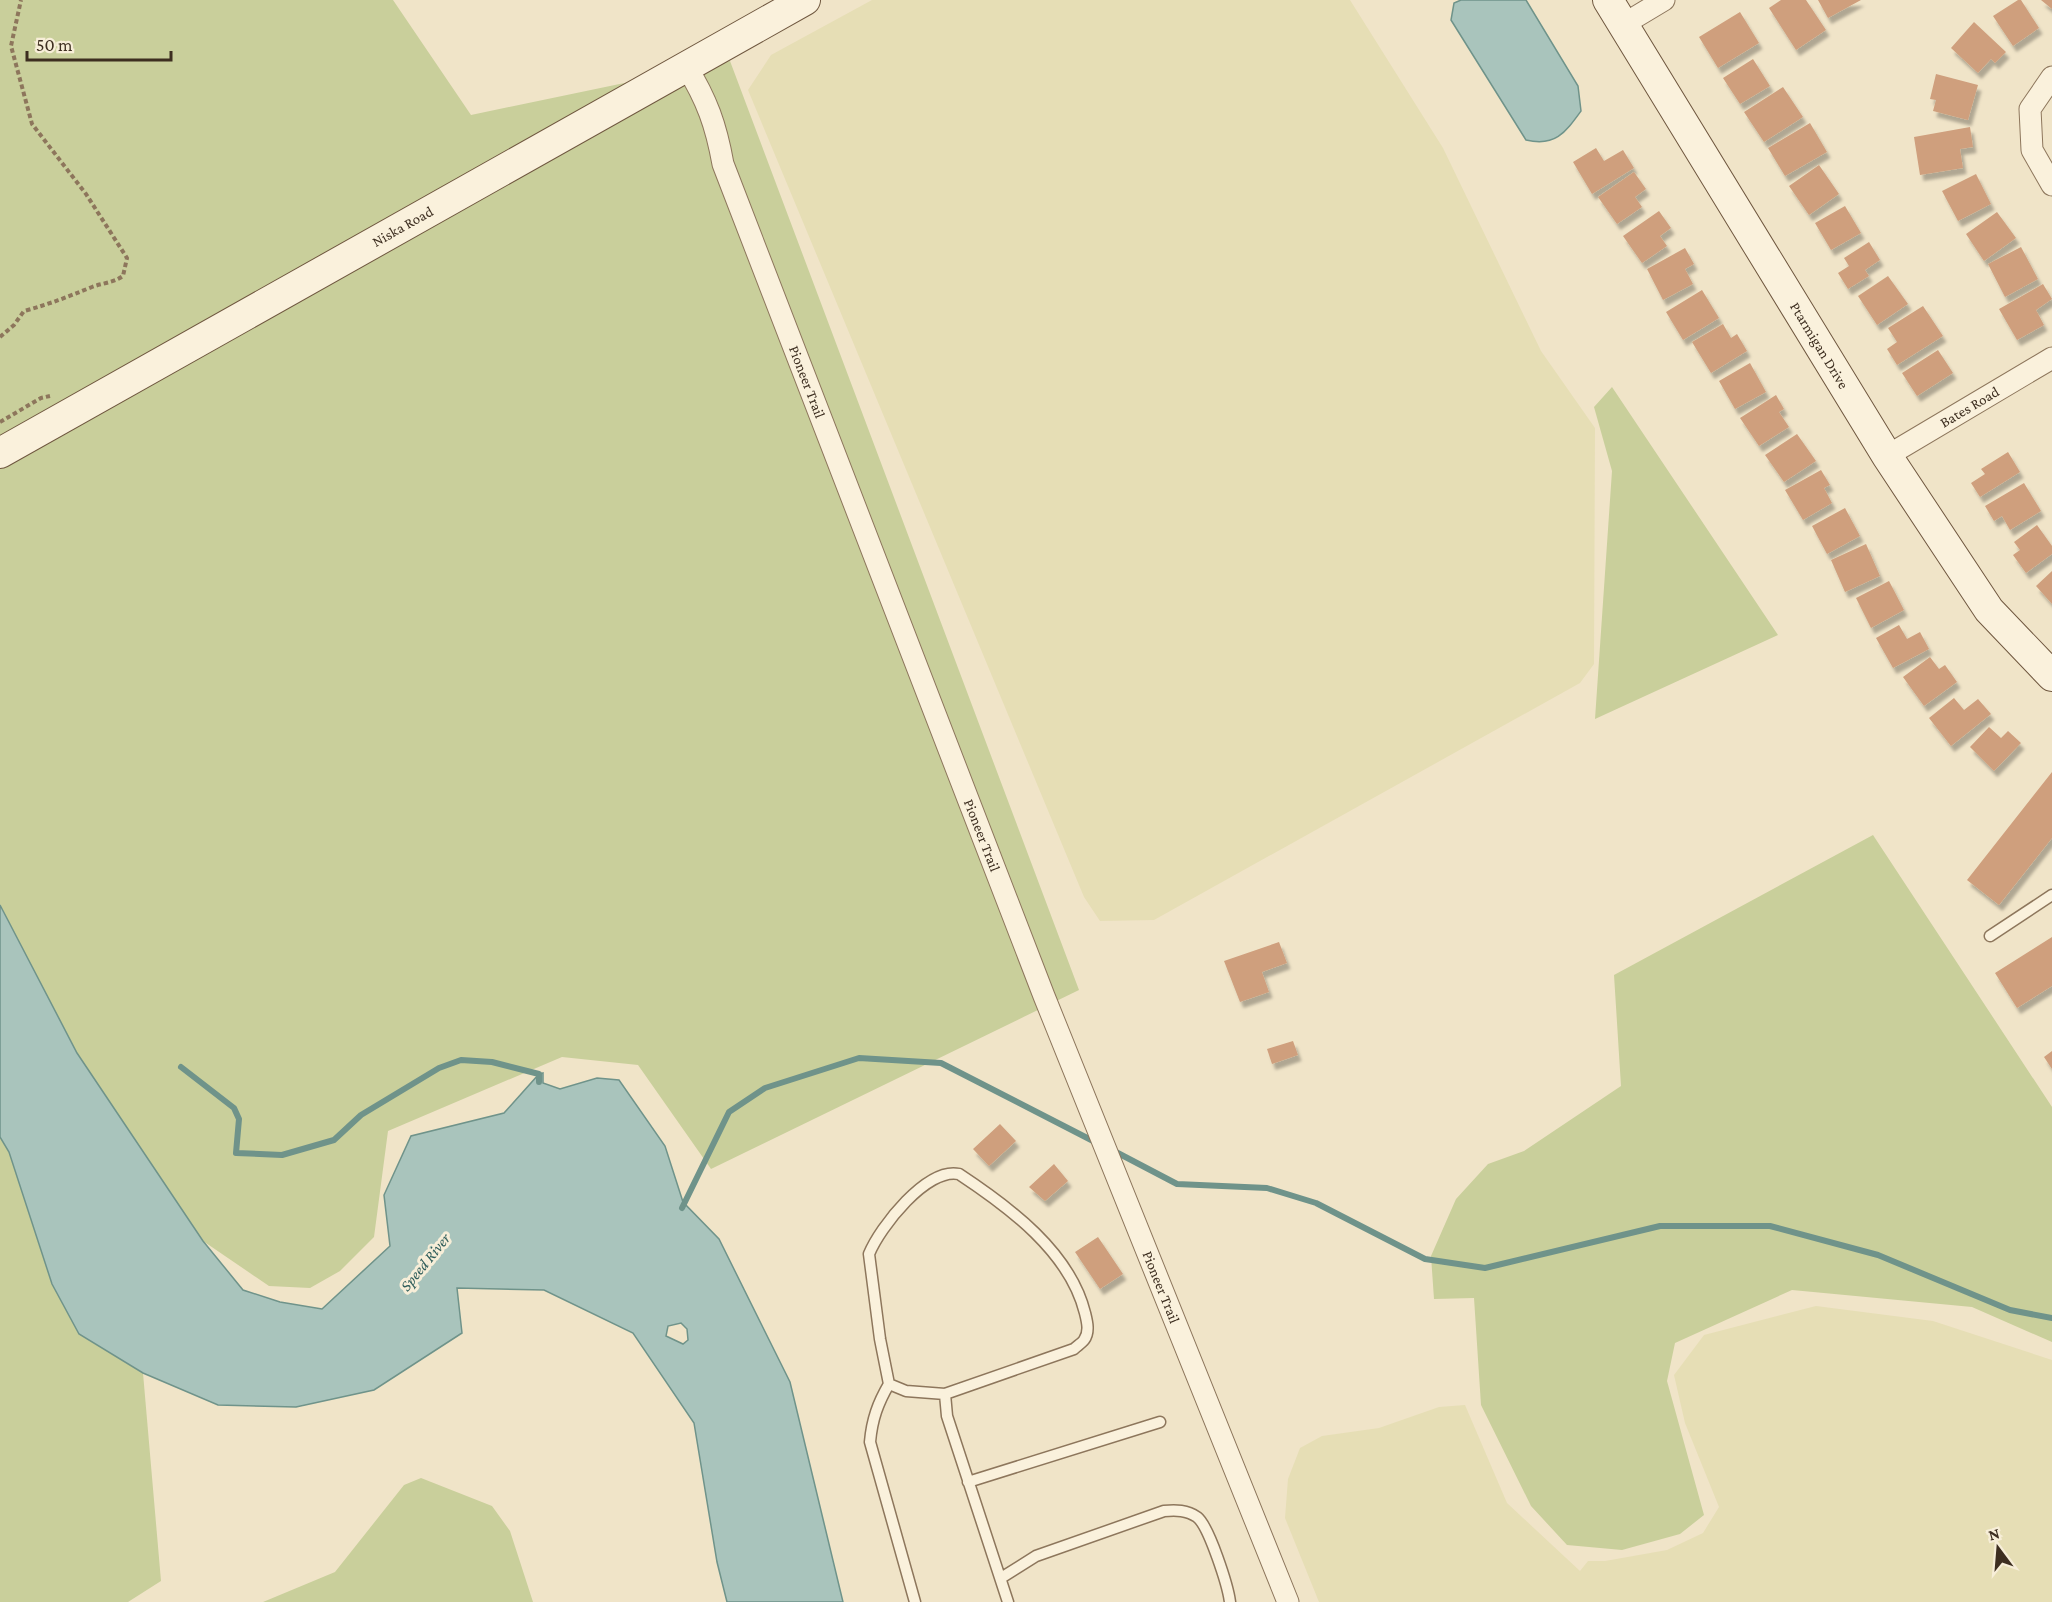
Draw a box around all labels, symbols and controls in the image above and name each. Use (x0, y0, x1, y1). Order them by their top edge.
scale bar (27, 24, 171, 62)
text: 50 m (36, 35, 73, 55)
street label: Niska Road (370, 203, 436, 250)
street label: Ptarmigan Drive (1787, 299, 1852, 392)
street label: Pioneer Trail (786, 343, 828, 420)
street label: Bates Road (1937, 383, 2002, 431)
street label: Pioneer Trail (961, 797, 1003, 874)
water label: Speed River (397, 1229, 454, 1295)
street label: Pioneer Trail (1139, 1249, 1183, 1325)
north arrow (1968, 1518, 2028, 1578)
text: N (1986, 1524, 2002, 1544)

